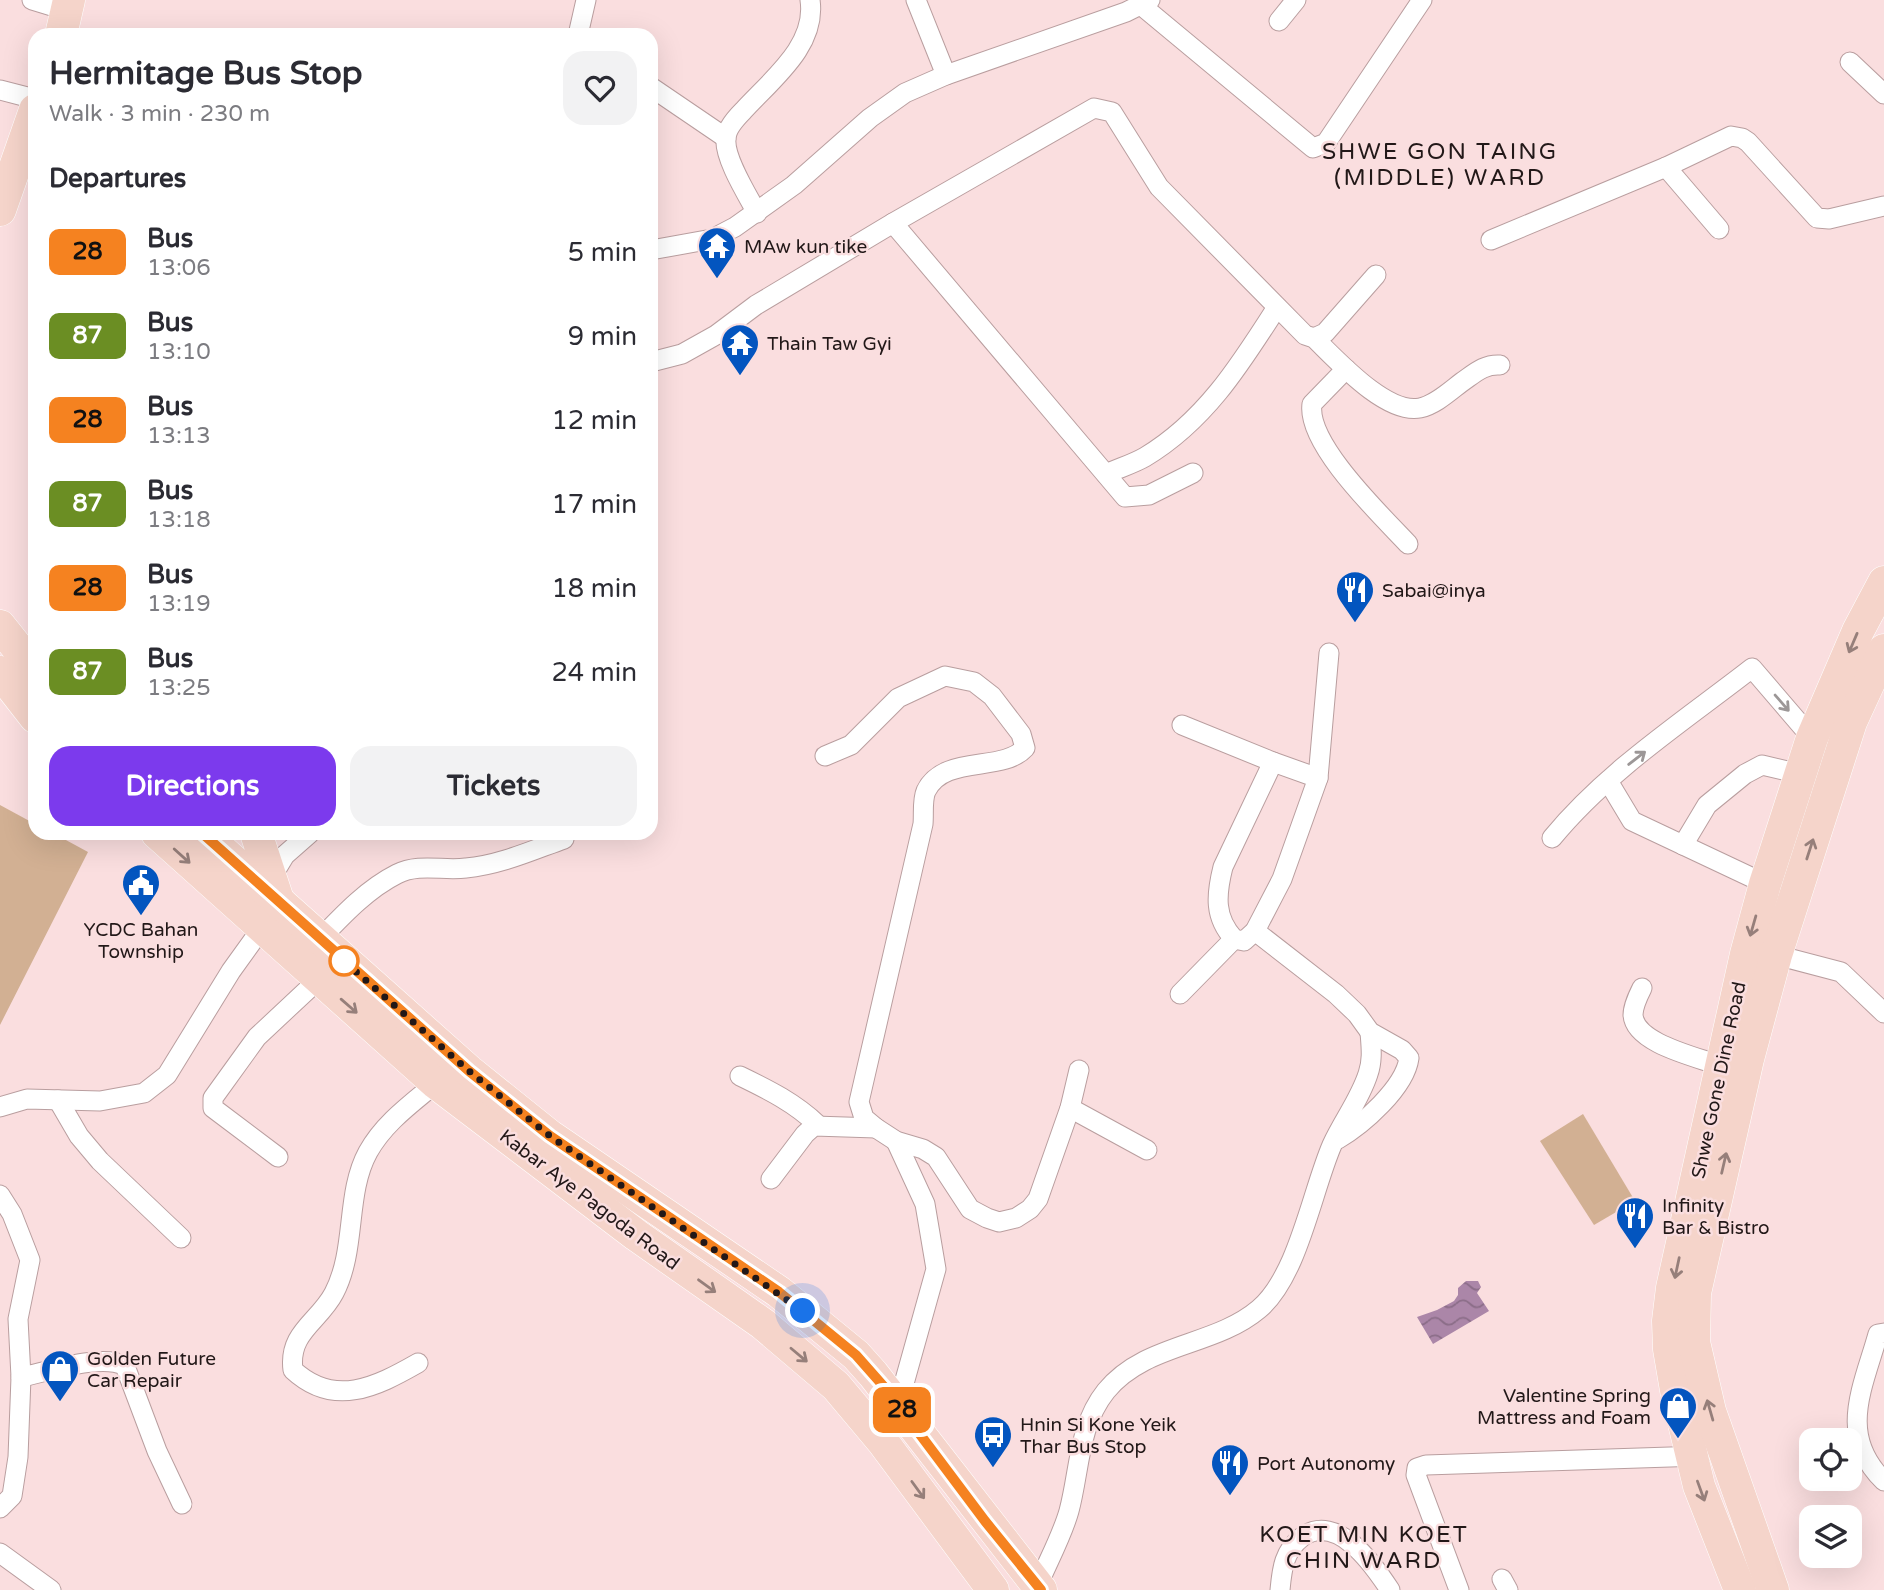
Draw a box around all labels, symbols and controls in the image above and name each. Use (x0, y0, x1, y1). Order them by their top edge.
button: heart (563, 51, 637, 125)
text: Hermitage Bus Stop (49, 54, 363, 93)
text: Walk · 3 min · 230 m (49, 100, 270, 128)
district label: SHWE GON TAING (MIDDLE) WARD (1322, 138, 1558, 192)
text: Departures (49, 163, 186, 194)
text: Bus (147, 223, 193, 254)
temple icon: MAw kun tike (696, 225, 738, 280)
place label: MAw kun tike (744, 236, 867, 258)
text: 28 (72, 237, 103, 266)
text: 5 min (568, 237, 637, 268)
text: 13:06 (147, 254, 211, 282)
text: Bus (147, 307, 193, 338)
text: 87 (72, 321, 103, 350)
text: 9 min (568, 321, 637, 352)
temple icon: Thain Taw Gyi (719, 322, 761, 377)
place label: Thain Taw Gyi (767, 333, 892, 355)
text: 13:10 (147, 338, 211, 366)
text: Bus (147, 391, 193, 422)
text: 28 (72, 405, 103, 434)
text: 12 min (551, 405, 637, 436)
text: 13:13 (147, 422, 211, 450)
text: Bus (147, 475, 193, 506)
text: 87 (72, 489, 103, 518)
text: 17 min (551, 489, 637, 520)
text: 13:18 (147, 506, 211, 534)
text: Bus (147, 559, 193, 590)
restaurant icon: Sabai@inya (1334, 569, 1376, 624)
text: 28 (72, 573, 103, 602)
text: 18 min (551, 573, 637, 604)
place label: Sabai@inya (1382, 580, 1486, 602)
text: 13:19 (147, 590, 211, 618)
one-way arrow (1846, 632, 1859, 653)
text: Bus (147, 643, 193, 674)
text: 87 (72, 657, 103, 686)
text: 24 min (551, 657, 637, 688)
text: 13:25 (147, 674, 211, 702)
one-way arrow (1774, 694, 1790, 712)
button: Directions (49, 746, 336, 826)
button: Tickets (350, 746, 637, 826)
one-way arrow (1627, 750, 1646, 765)
one-way arrow (1804, 838, 1817, 860)
one-way arrow (173, 847, 191, 863)
public building icon: YCDC Bahan Township (120, 862, 162, 917)
one-way arrow (1746, 915, 1759, 937)
place label: YCDC Bahan Township (84, 919, 198, 963)
unlabelled marker (329, 946, 359, 976)
street label: Shwe Gone Dine Road (1687, 980, 1751, 1181)
one-way arrow (339, 998, 357, 1014)
street label: Kabar Aye Pagoda Road (495, 1125, 684, 1275)
one-way arrow (1718, 1152, 1732, 1175)
restaurant icon: Infinity Bar & Bistro (1614, 1195, 1656, 1250)
place label: Infinity Bar & Bistro (1662, 1195, 1770, 1239)
one-way arrow (1669, 1256, 1683, 1279)
one-way arrow (697, 1278, 716, 1293)
your location (785, 1293, 820, 1328)
shop icon: Golden Future Car Repair (39, 1348, 81, 1403)
place label: Golden Future Car Repair (87, 1348, 216, 1392)
one-way arrow (790, 1348, 808, 1363)
place label: Valentine Spring Mattress and Foam (1477, 1385, 1651, 1429)
shop icon: Valentine Spring Mattress and Foam (1657, 1385, 1699, 1440)
line badge: 28 (870, 1387, 934, 1433)
text: 28 (887, 1395, 917, 1424)
one-way arrow (1703, 1399, 1716, 1421)
bus stop icon: Hnin Si Kone Yeik Thar Bus Stop (972, 1414, 1014, 1469)
place label: Hnin Si Kone Yeik Thar Bus Stop (1020, 1414, 1176, 1458)
map controls (1799, 1428, 1862, 1568)
button: locate (1799, 1428, 1862, 1491)
restaurant icon: Port Autonomy (1209, 1442, 1251, 1497)
place label: Port Autonomy (1257, 1453, 1395, 1475)
one-way arrow (1696, 1479, 1708, 1501)
one-way arrow (911, 1480, 925, 1499)
button: layers (1799, 1505, 1862, 1568)
district label: KOET MIN KOET CHIN WARD (1259, 1521, 1469, 1575)

